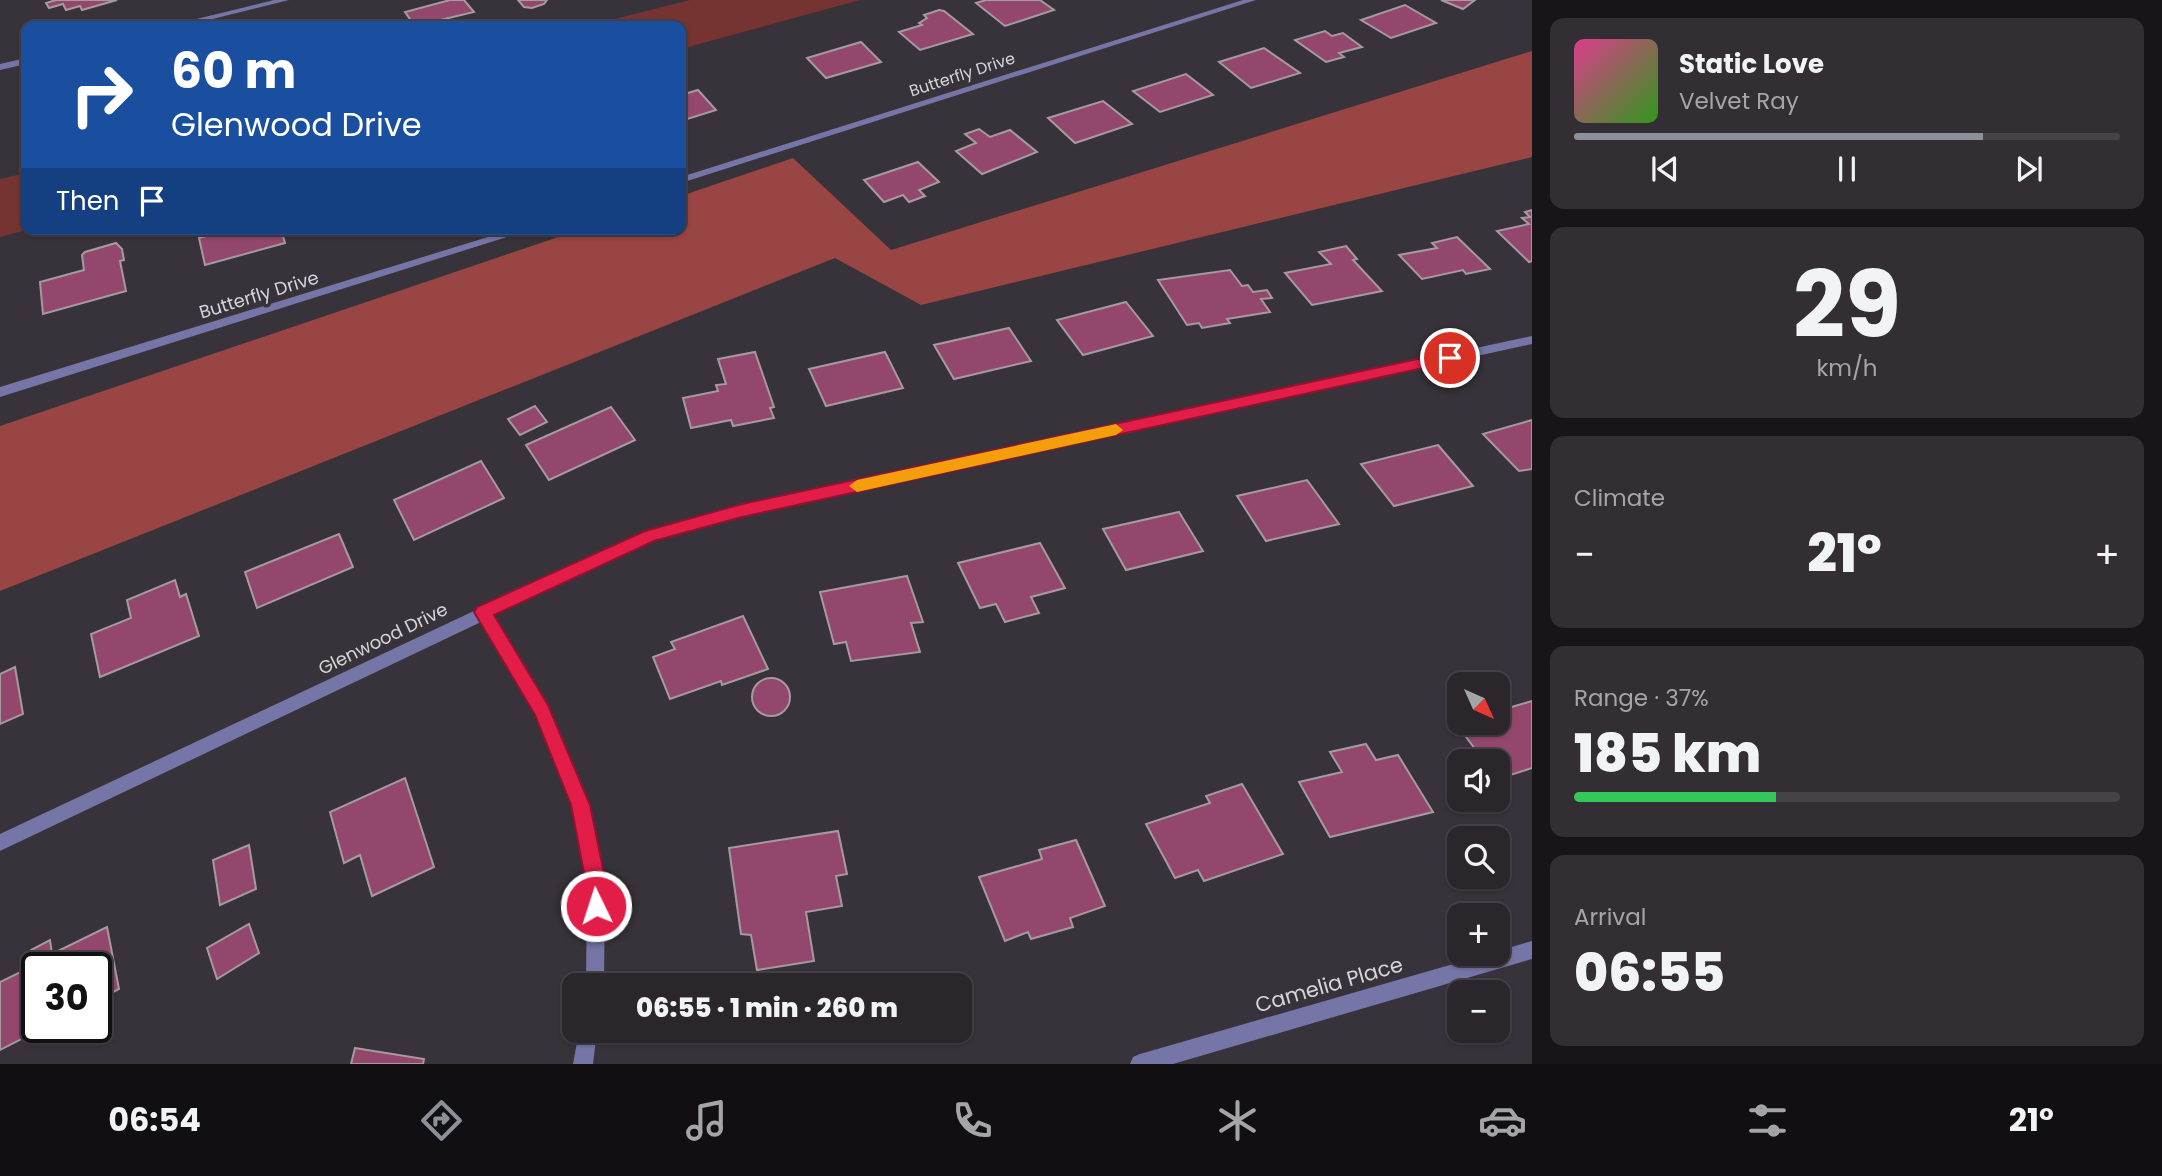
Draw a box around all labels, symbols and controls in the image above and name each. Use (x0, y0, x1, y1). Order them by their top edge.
text: 60 m (171, 37, 296, 105)
street label: Butterfly Drive (906, 46, 1018, 102)
text: Static Love (1679, 46, 1824, 82)
icon: right (56, 49, 147, 140)
text: Velvet Ray (1679, 85, 1799, 117)
text: Glenwood Drive (171, 102, 422, 147)
icon: previous (1646, 150, 1684, 188)
icon: pause (1828, 150, 1866, 188)
icon: next (2010, 150, 2048, 188)
icon: arrive (133, 182, 171, 220)
text: Then (56, 183, 119, 219)
text: 29 (1793, 241, 1901, 369)
street label: Butterfly Drive (196, 264, 322, 325)
pin (1420, 328, 1480, 388)
icon: arrive (1431, 339, 1469, 377)
text: km/h (1816, 352, 1878, 384)
text: Climate (1574, 482, 1665, 514)
text: 21° (1807, 517, 1882, 590)
text: − (1574, 528, 1595, 581)
text: + (2094, 528, 2120, 581)
street label: Glenwood Drive (314, 596, 452, 681)
north arrow (1447, 672, 1510, 735)
map controls (1447, 672, 1510, 1043)
text: Range · 37% (1574, 682, 1709, 714)
text: 185 km (1574, 717, 1761, 790)
button: sound (1447, 749, 1510, 812)
button: search (1447, 826, 1510, 889)
position arrow (559, 869, 633, 943)
text: Arrival (1574, 901, 1646, 933)
button: + (1447, 903, 1510, 966)
text: 06:55 (1574, 936, 1725, 1009)
street label: Camelia Place (1252, 950, 1406, 1019)
speed limit sign: 30 (21, 952, 112, 1043)
button: − (1447, 980, 1510, 1043)
text: 06:55 · 1 min · 260 m (636, 990, 898, 1026)
icon: directions (417, 1096, 466, 1145)
icon: music (682, 1096, 731, 1145)
icon: phone (948, 1096, 997, 1145)
icon: climate (1213, 1096, 1262, 1145)
icon: car (1478, 1096, 1527, 1145)
icon: filters (1743, 1096, 1792, 1145)
text: 06:54 (108, 1097, 201, 1142)
text: 21° (2009, 1097, 2054, 1142)

